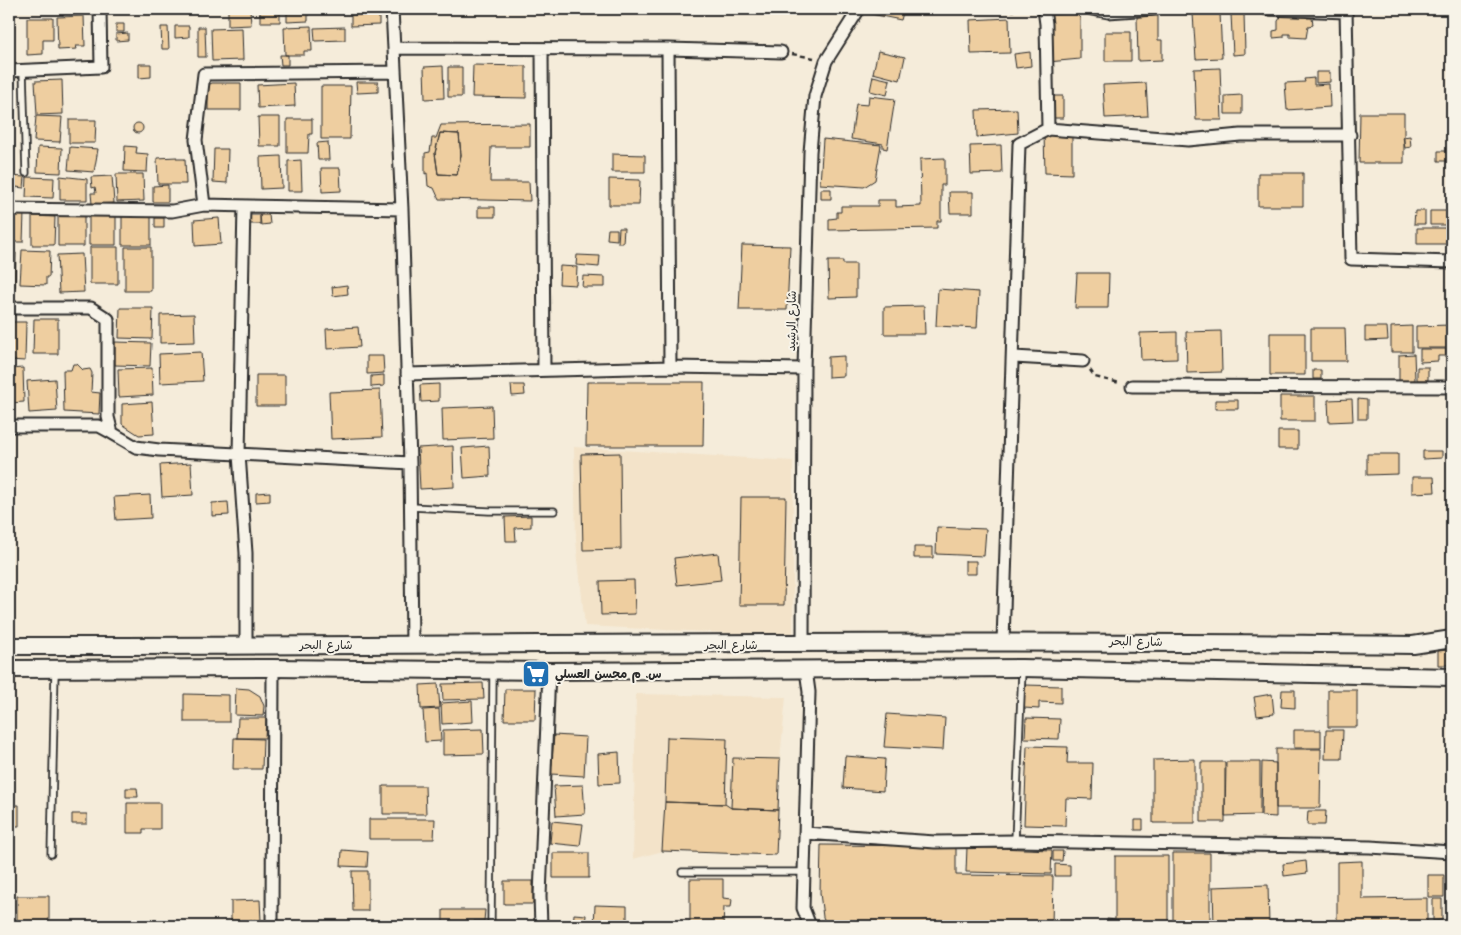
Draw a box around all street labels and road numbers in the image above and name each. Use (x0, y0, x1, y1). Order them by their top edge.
street label: شارع الرشيد (782, 290, 802, 352)
street label: شارع البحر (1108, 632, 1163, 652)
street label: شارع البحر (298, 636, 353, 655)
street label: شارع البحر (703, 636, 758, 655)

